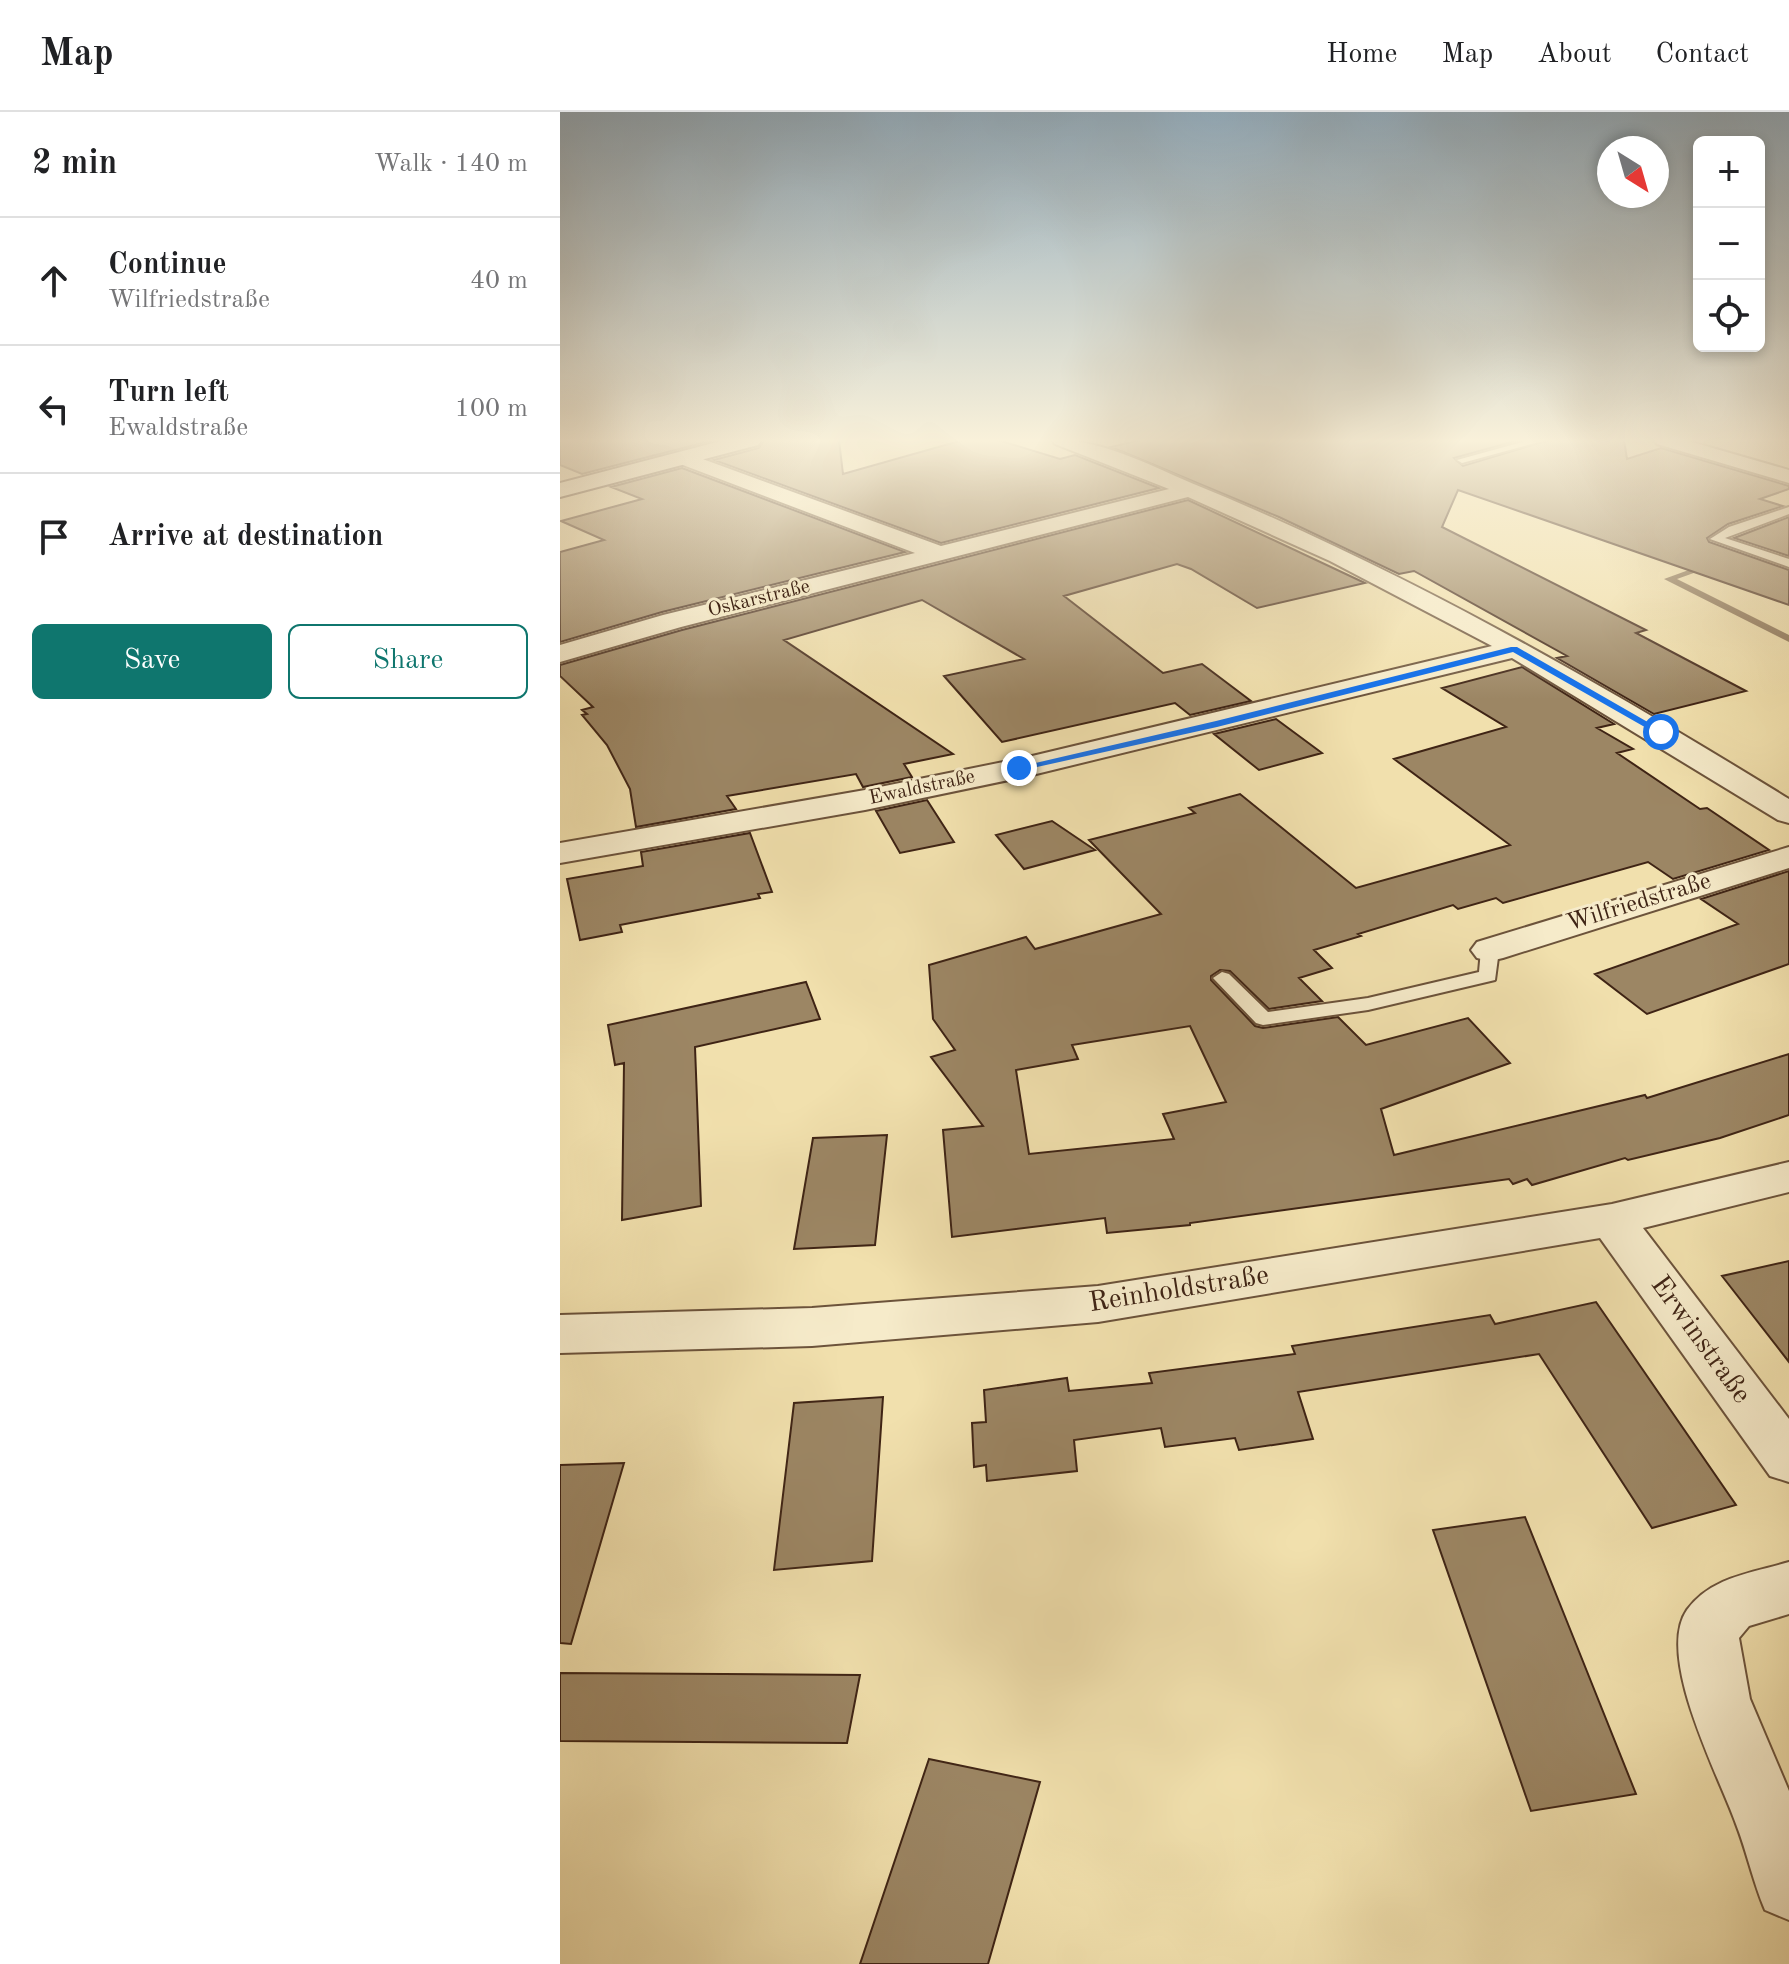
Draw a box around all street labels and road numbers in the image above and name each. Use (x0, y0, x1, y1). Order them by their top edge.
street label: Oskarstraße (706, 577, 812, 621)
street label: Ewaldstraße (867, 767, 977, 809)
street label: Wilfriedstraße (1564, 870, 1714, 936)
street label: Reinholdstraße (1087, 1262, 1271, 1318)
street label: Erwinstraße (1645, 1271, 1755, 1409)

